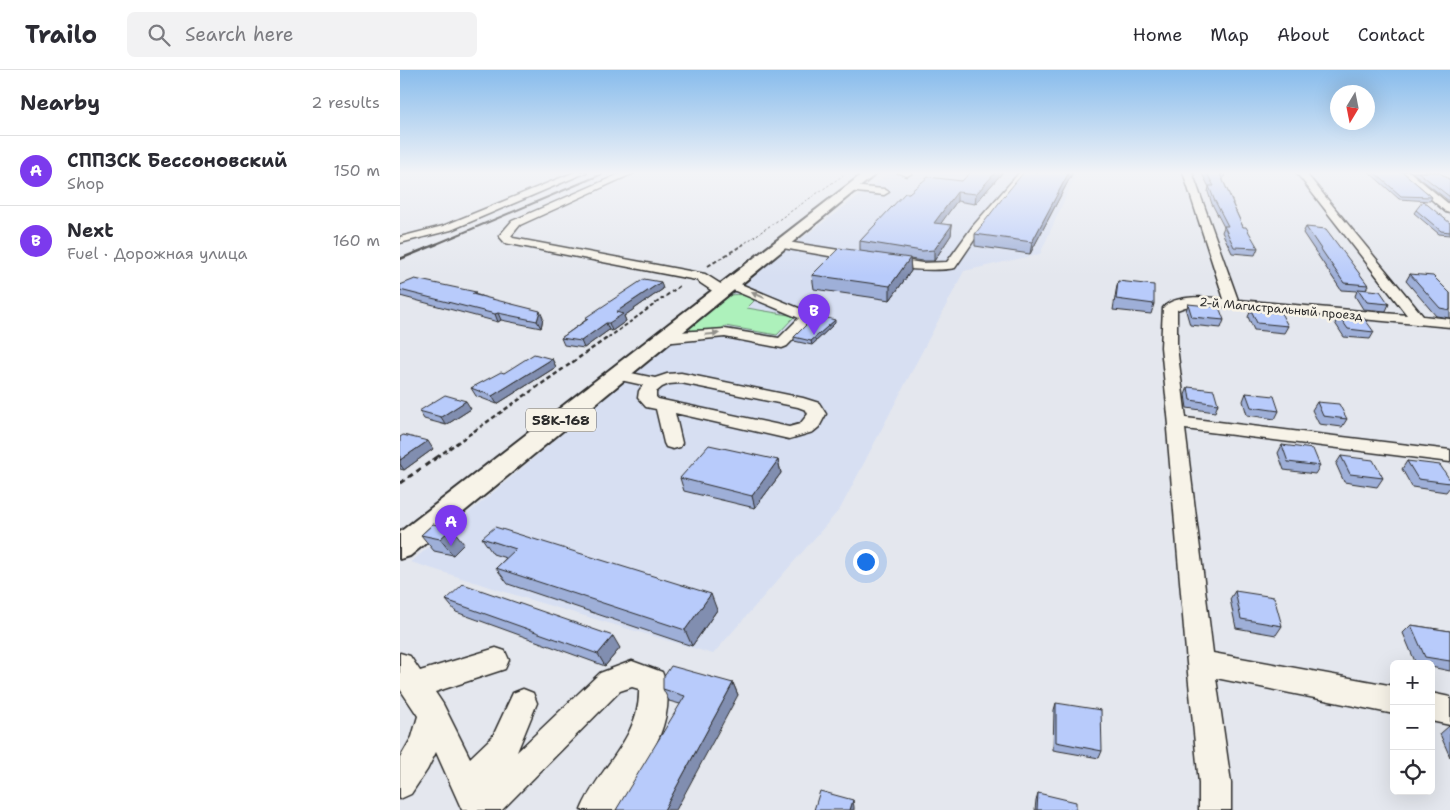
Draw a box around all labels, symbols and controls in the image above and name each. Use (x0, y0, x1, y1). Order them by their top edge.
search box (127, 12, 477, 57)
text: Trailo (25, 19, 97, 51)
icon: search (145, 21, 173, 49)
text: Search here (185, 22, 294, 47)
text: Home (1133, 23, 1182, 47)
text: Map (1210, 23, 1249, 47)
text: About (1277, 23, 1330, 47)
text: Contact (1358, 23, 1425, 47)
north arrow (1330, 85, 1375, 130)
text: Nearby (20, 89, 100, 117)
text: 2 results (311, 92, 380, 113)
text: СППЗСК Бессоновский (67, 148, 287, 173)
text: A (30, 160, 42, 181)
text: 150 m (333, 160, 380, 181)
text: Shop (67, 173, 104, 194)
text: Next (67, 218, 113, 243)
text: B (31, 230, 41, 251)
text: 160 m (333, 230, 380, 251)
text: Fuel · Дорожная улица (67, 243, 248, 264)
one-way arrow (751, 291, 765, 299)
pin: B (798, 294, 830, 335)
street label: 2-й Магистральный проезд (1199, 294, 1364, 324)
one-way arrow (704, 330, 720, 338)
road number: 58К-168 (526, 408, 596, 432)
pin: A (435, 505, 467, 546)
your location (853, 549, 879, 575)
map controls (1390, 660, 1435, 795)
button: + (1390, 660, 1435, 705)
button: − (1390, 705, 1435, 750)
button: locate (1390, 750, 1435, 795)

